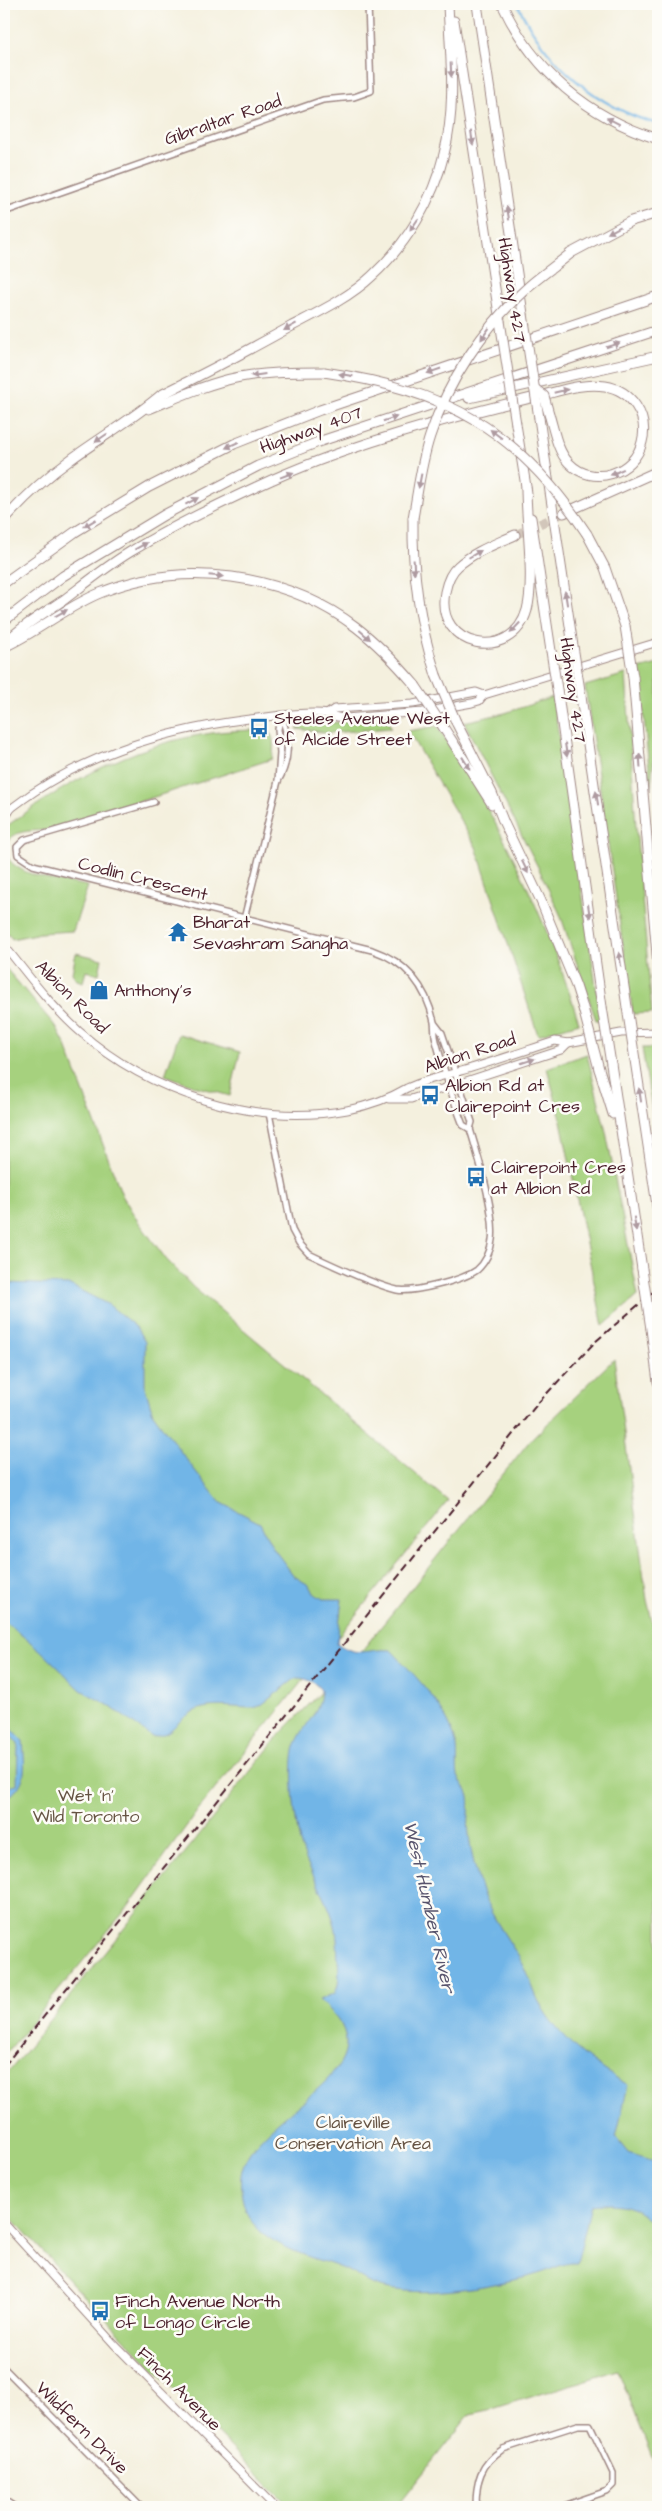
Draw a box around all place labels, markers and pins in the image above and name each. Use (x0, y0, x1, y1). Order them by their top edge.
place label: Steeles Avenue West of Alcide Street (274, 706, 451, 752)
bus stop icon: Steeles Avenue West of Alcide Street (248, 717, 270, 739)
place label: Bharat Sevashram Sangha (193, 910, 348, 957)
temple icon: Bharat Sevashram Sangha (167, 921, 189, 943)
place label: Anthony's (114, 978, 192, 1004)
shop icon: Anthony's (88, 979, 110, 1001)
place label: Albion Rd at Clairepoint Cres (445, 1073, 580, 1119)
bus stop icon: Albion Rd at Clairepoint Cres (419, 1084, 441, 1106)
place label: Clairepoint Cres at Albion Rd (491, 1155, 626, 1201)
bus stop icon: Clairepoint Cres at Albion Rd (465, 1166, 487, 1188)
place label: Finch Avenue North of Longo Circle (115, 2289, 280, 2336)
bus stop icon: Finch Avenue North of Longo Circle (89, 2300, 111, 2322)

